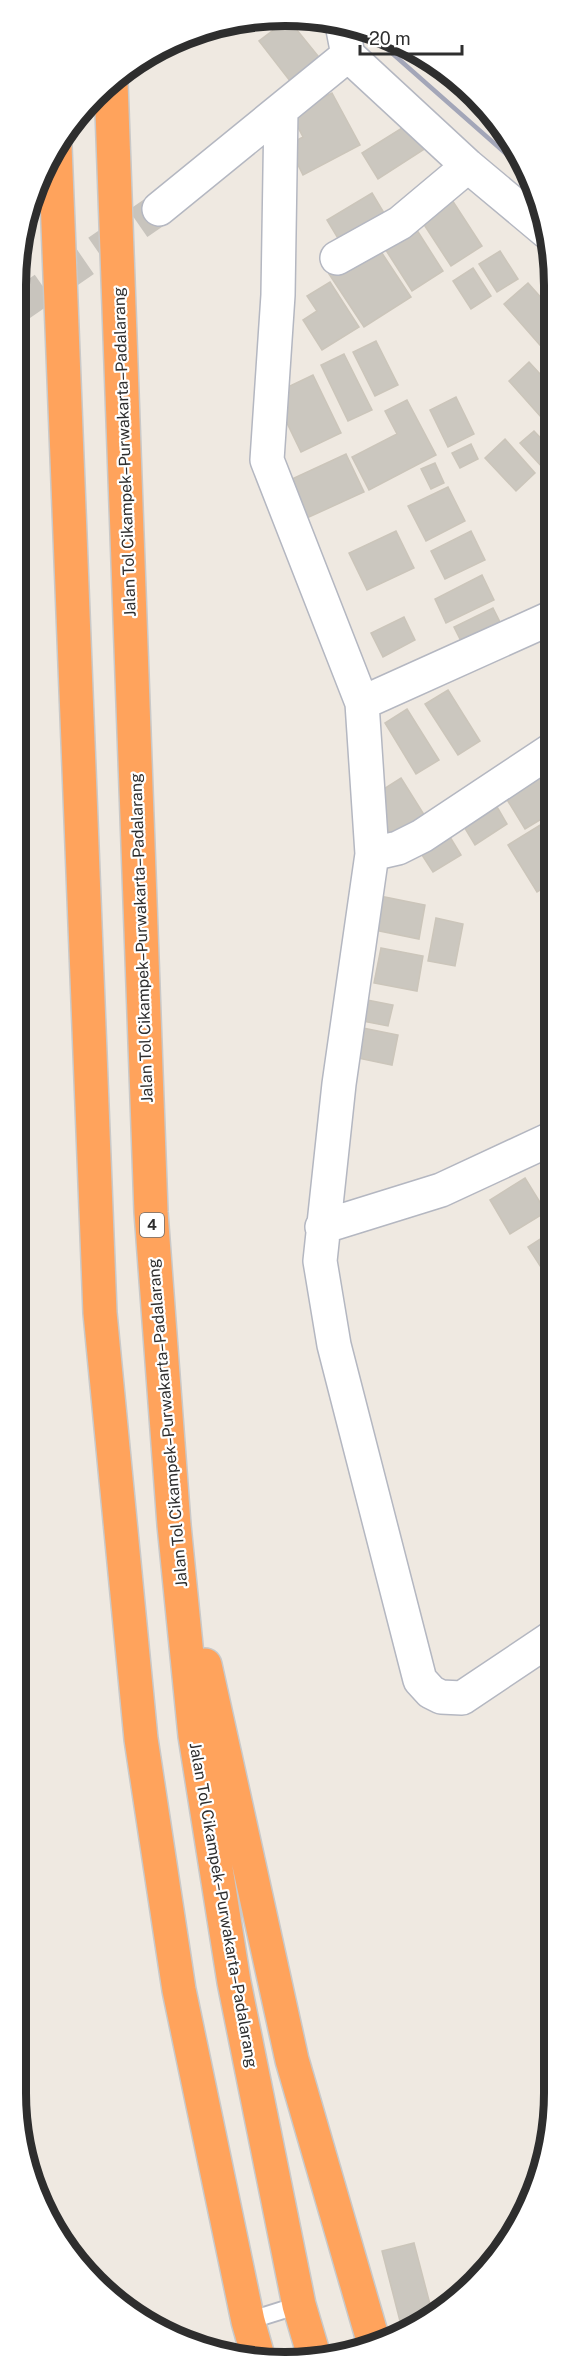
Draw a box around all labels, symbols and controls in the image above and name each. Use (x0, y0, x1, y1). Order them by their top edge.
scale bar (360, 18, 462, 56)
text: 20 m (369, 28, 411, 49)
street label: Jalan Tol Cikampek–Purwakarta–Padalarang (109, 287, 140, 617)
street label: Jalan Tol Cikampek–Purwakarta–Padalarang (126, 773, 157, 1103)
road number: 4 (140, 1213, 164, 1237)
street label: Jalan Tol Cikampek–Purwakarta–Padalarang (144, 1258, 191, 1588)
street label: Jalan Tol Cikampek–Purwakarta–Padalarang (185, 1741, 262, 2069)

